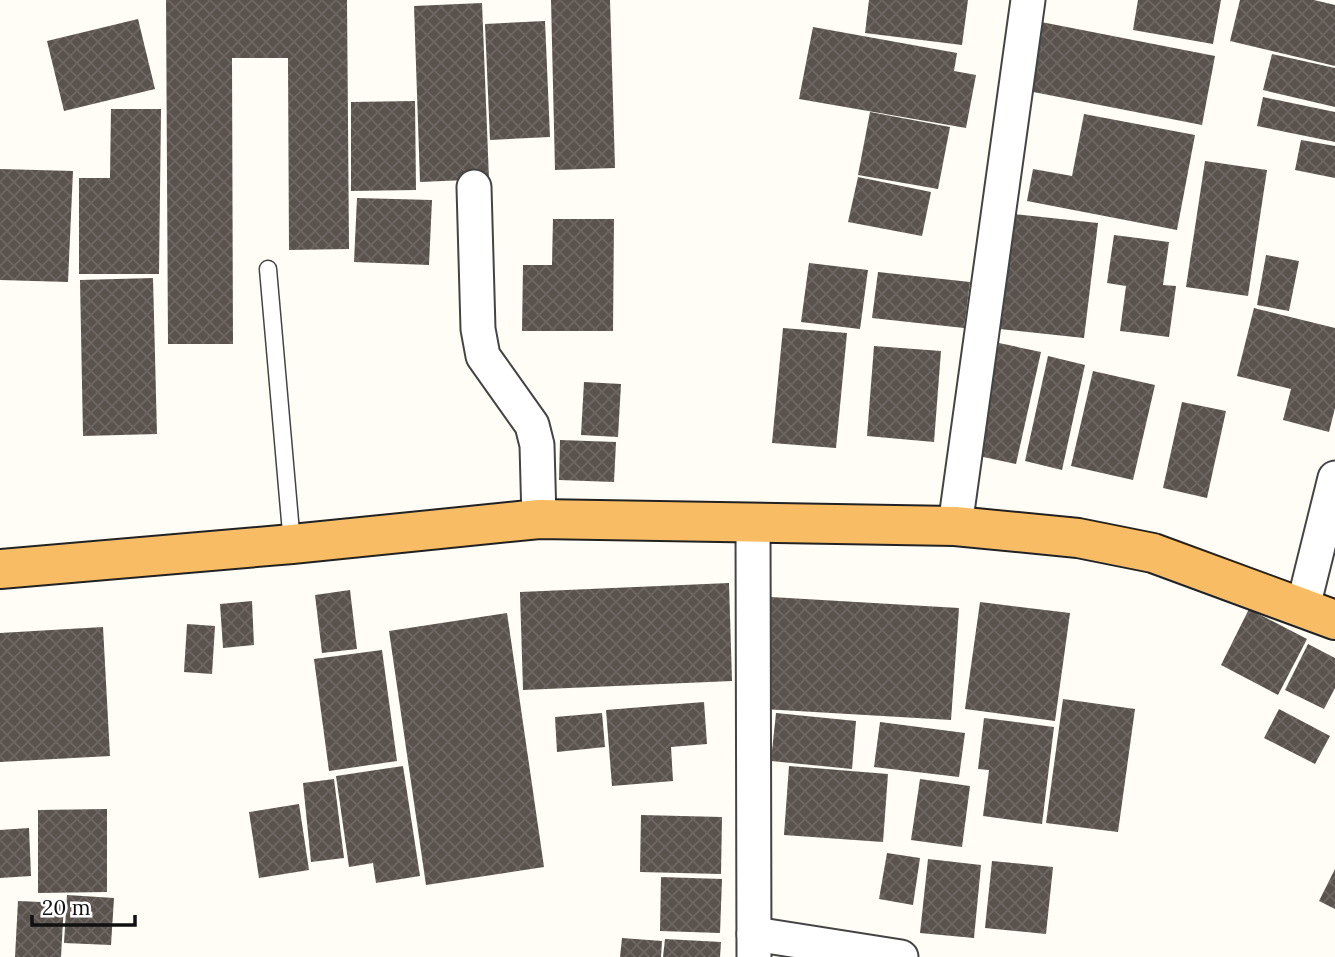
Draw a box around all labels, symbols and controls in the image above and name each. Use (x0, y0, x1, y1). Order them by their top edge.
scale bar (32, 884, 135, 928)
text: 20 m (42, 894, 91, 921)

